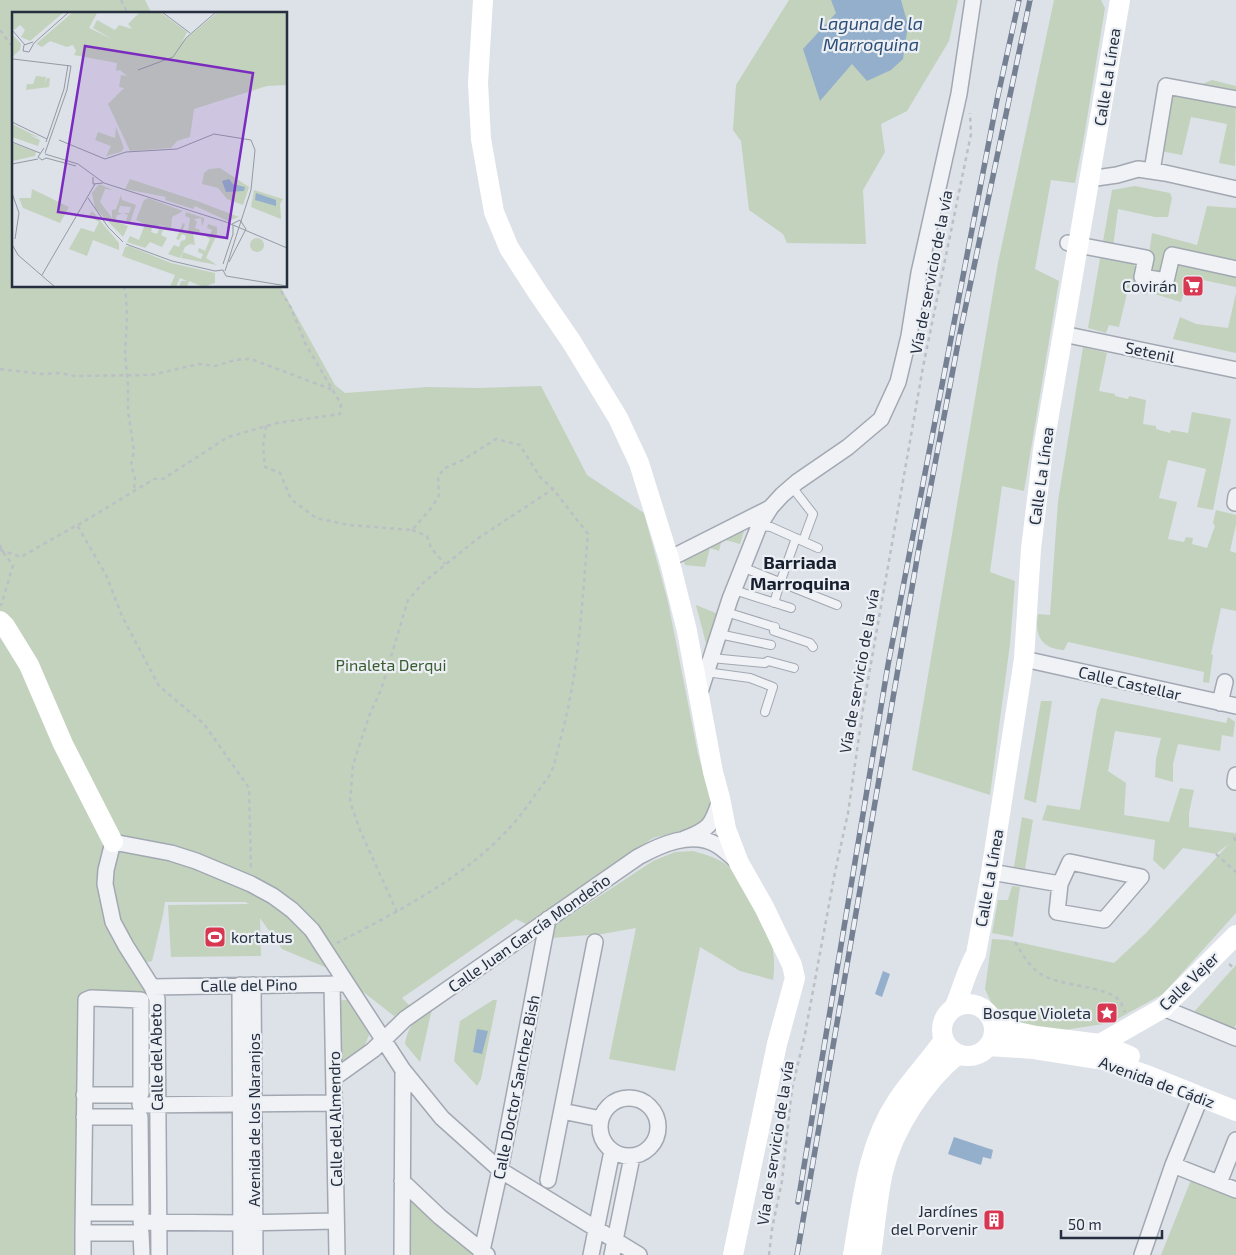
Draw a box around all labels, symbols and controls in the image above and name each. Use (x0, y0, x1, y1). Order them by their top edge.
inset map (12, 12, 288, 288)
water label: Laguna de la Marroquina (819, 12, 923, 55)
street label: Calle La Línea (1089, 27, 1124, 127)
street label: Vía de servicio de la vía (905, 188, 956, 356)
supermarket icon: Covirán (1181, 274, 1205, 298)
place label: Covirán (1122, 276, 1177, 295)
street label: Setenil (1124, 337, 1177, 366)
street label: Calle La Línea (1024, 426, 1057, 526)
district label: Barriada Marroquina (750, 551, 850, 594)
street label: Vía de servicio de la vía (835, 587, 882, 755)
park label: Pinaleta Derqui (336, 655, 446, 674)
street label: Calle Castellar (1077, 661, 1184, 704)
street label: Calle La Línea (971, 828, 1006, 928)
street label: Calle Juan García Mondeño (444, 869, 613, 996)
sports icon: kortatus (203, 925, 227, 949)
place label: kortatus (231, 927, 293, 946)
street label: Calle Vejer (1155, 947, 1224, 1015)
street label: Calle del Pino (200, 974, 298, 995)
street label: Calle Doctor Sanchez Bish (488, 993, 543, 1181)
place icon: Bosque Violeta (1095, 1001, 1119, 1025)
street label: Calle del Abeto (145, 1003, 166, 1111)
place label: Bosque Violeta (983, 1003, 1091, 1022)
street label: Avenida de los Naranjos (244, 1033, 264, 1207)
street label: Calle del Almendro (324, 1051, 345, 1187)
street label: Avenida de Cádiz (1097, 1052, 1218, 1111)
street label: Vía de servicio de la vía (752, 1059, 797, 1227)
place label: Jardínes del Porvenir (891, 1201, 979, 1238)
building icon: Jardínes del Porvenir (982, 1208, 1006, 1232)
scale bar (1061, 1208, 1162, 1240)
text: 50 m (1068, 1215, 1102, 1233)

